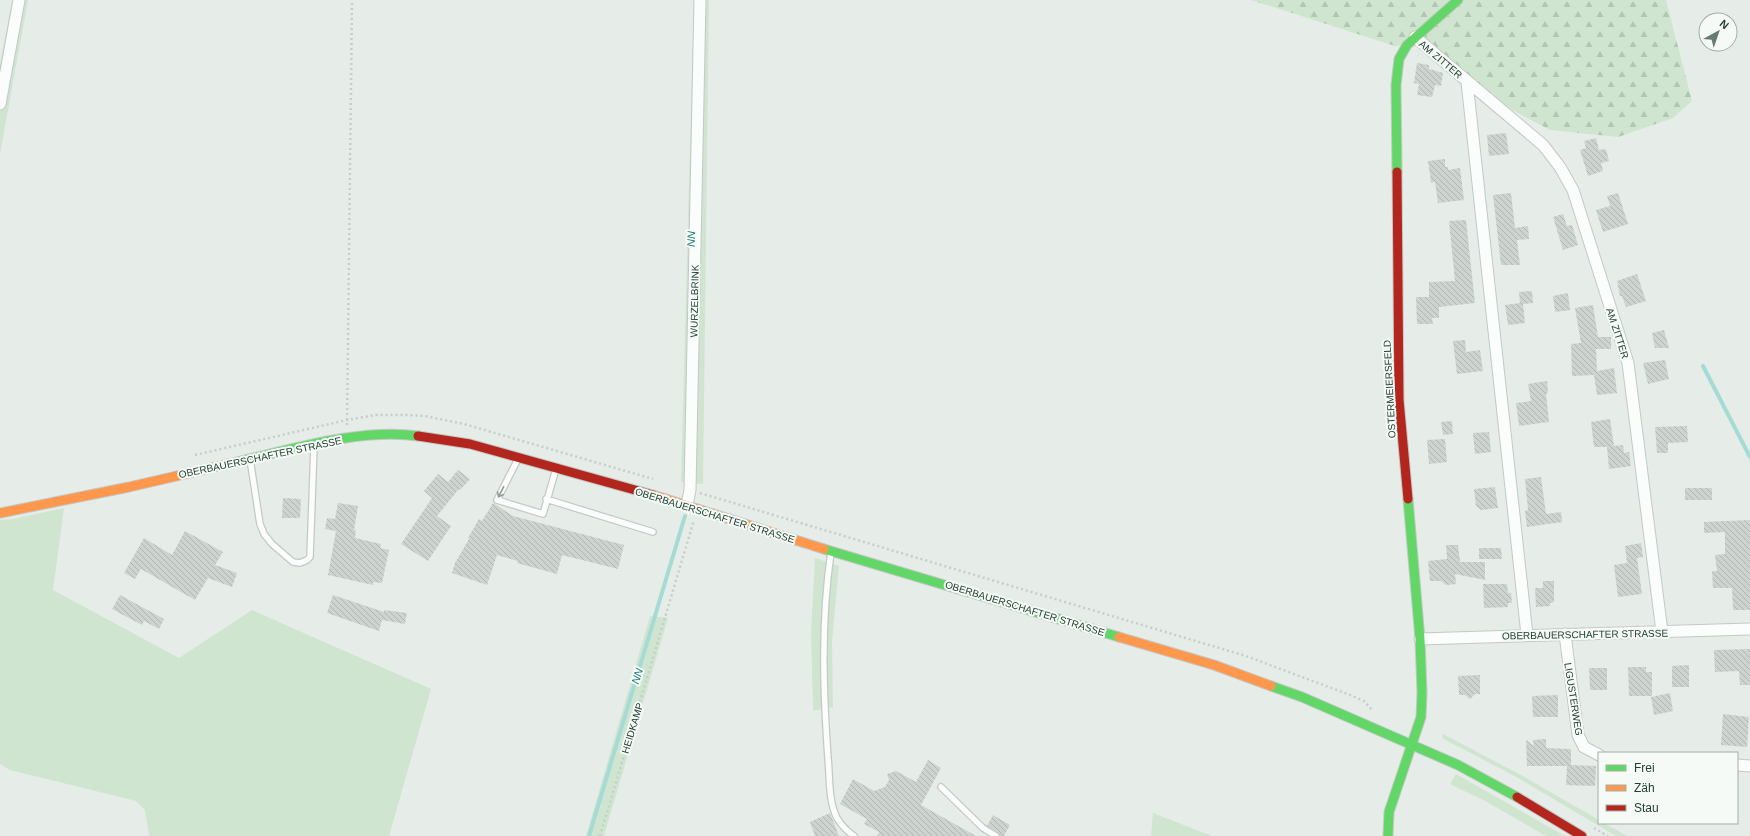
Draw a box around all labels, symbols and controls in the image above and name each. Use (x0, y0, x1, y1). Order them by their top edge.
north arrow (1698, 12, 1738, 52)
text: N (1718, 17, 1731, 32)
street label: AM ZITTER (1417, 38, 1464, 81)
water label: NN (685, 231, 697, 247)
street label: WURZELBRINK (688, 264, 701, 337)
street label: AM ZITTER (1604, 306, 1631, 360)
street label: OSTERMEIERSFELD (1381, 340, 1398, 438)
street label: OBERBAUERSCHAFTER STRASSE (178, 435, 343, 480)
one-way arrow (497, 485, 505, 497)
street label: OBERBAUERSCHAFTER STRASSE (634, 486, 796, 545)
street label: OBERBAUERSCHAFTER STRASSE (944, 579, 1106, 638)
street label: OBERBAUERSCHAFTER STRASSE (1502, 628, 1668, 641)
street label: LIGUSTERWEG (1562, 662, 1585, 737)
water label: NN (629, 667, 645, 685)
street label: HEIDKAMP (620, 701, 645, 755)
legend (1598, 752, 1738, 824)
text: Frei (1634, 761, 1655, 775)
text: Zäh (1634, 781, 1655, 795)
text: Stau (1634, 801, 1659, 815)

